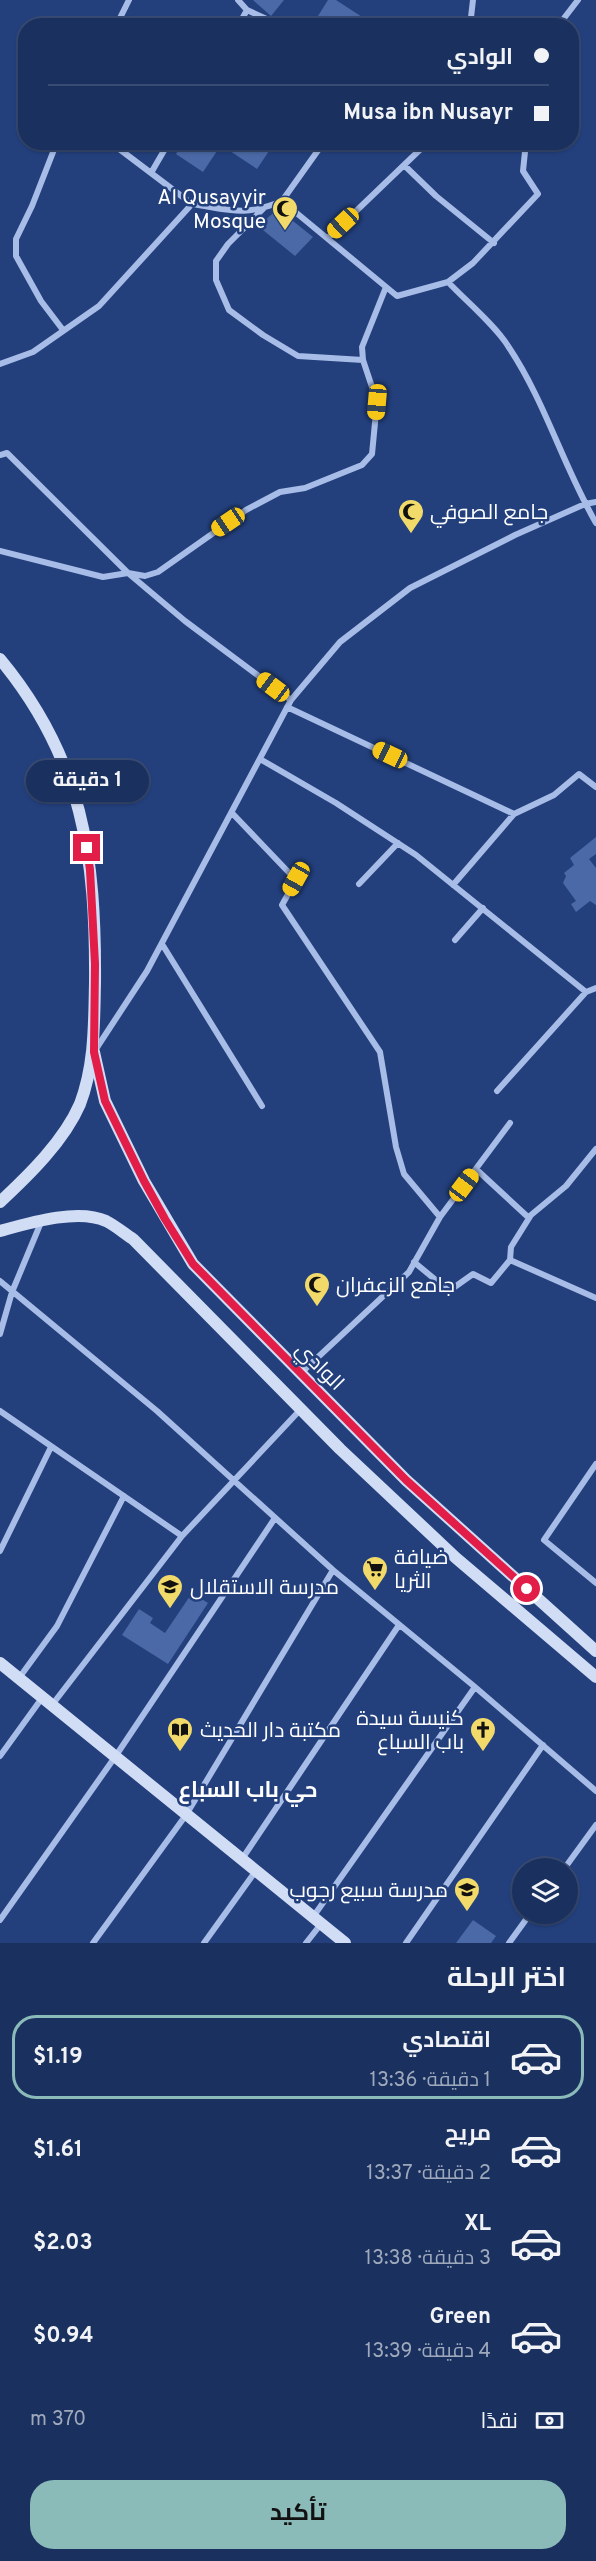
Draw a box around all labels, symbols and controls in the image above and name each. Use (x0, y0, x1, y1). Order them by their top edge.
text: الوادي (447, 45, 513, 72)
text: Musa ibn Nusayr (343, 100, 513, 127)
place label: Al Qusayyir Mosque (157, 185, 266, 236)
mosque icon: Al Qusayyir Mosque (270, 194, 300, 232)
car (324, 204, 362, 242)
car (366, 383, 388, 421)
mosque icon: جامع الصوفي (396, 497, 426, 535)
place label: جامع الصوفي (430, 500, 548, 528)
car (208, 504, 248, 540)
car (253, 669, 293, 705)
car (370, 739, 410, 771)
callout: 1 دقيقة (26, 761, 148, 803)
text: 1 دقيقة (53, 768, 122, 794)
route end (73, 834, 100, 861)
car (279, 859, 313, 899)
car (446, 1165, 482, 1205)
mosque icon: جامع الزعفران (302, 1270, 332, 1308)
place label: جامع الزعفران (336, 1273, 455, 1300)
street label: الوادي (288, 1337, 349, 1398)
place label: ضيافة الثريا (394, 1545, 448, 1596)
supermarket icon: ضيافة الثريا (360, 1554, 390, 1592)
school or university icon: مدرسة الاستقلال (155, 1572, 185, 1610)
place label: مدرسة الاستقلال (190, 1575, 339, 1602)
route start (513, 1575, 540, 1602)
place label: كنيسة سيدة باب السباع (356, 1706, 464, 1757)
library icon: مكتبة دار الحديث (165, 1715, 195, 1753)
church icon: كنيسة سيدة باب السباع (468, 1715, 498, 1753)
place label: مكتبة دار الحديث (200, 1718, 341, 1745)
district label: حي باب السباع (178, 1778, 318, 1807)
map controls (512, 1858, 578, 1924)
button: layers (512, 1858, 578, 1924)
school or university icon: مدرسة سبيع رجوب (452, 1875, 482, 1913)
place label: مدرسة سبيع رجوب (290, 1878, 448, 1905)
text: اختر الرحلة (447, 1962, 566, 1996)
text: اقتصادي (402, 2028, 491, 2055)
icon: car (509, 2030, 563, 2084)
text: $1.19 (33, 2044, 83, 2071)
text: 1 دقيقة · 13:36 (369, 2068, 491, 2094)
text: مريح (445, 2121, 491, 2148)
icon: car (509, 2123, 563, 2177)
text: $1.61 (33, 2137, 83, 2164)
text: 2 دقيقة · 13:37 (366, 2161, 491, 2187)
text: XL (464, 2211, 491, 2238)
icon: car (509, 2216, 563, 2270)
text: $2.03 (33, 2230, 93, 2257)
text: 3 دقيقة · 13:38 (365, 2246, 491, 2272)
text: Green (429, 2304, 491, 2331)
icon: car (509, 2309, 563, 2363)
text: $0.94 (33, 2323, 94, 2350)
text: 4 دقيقة · 13:39 (365, 2339, 491, 2365)
icon: cash (533, 2404, 566, 2437)
text: 370 m (30, 2407, 86, 2433)
text: نقدًا (480, 2409, 518, 2436)
button: تأكيد (30, 2480, 566, 2549)

